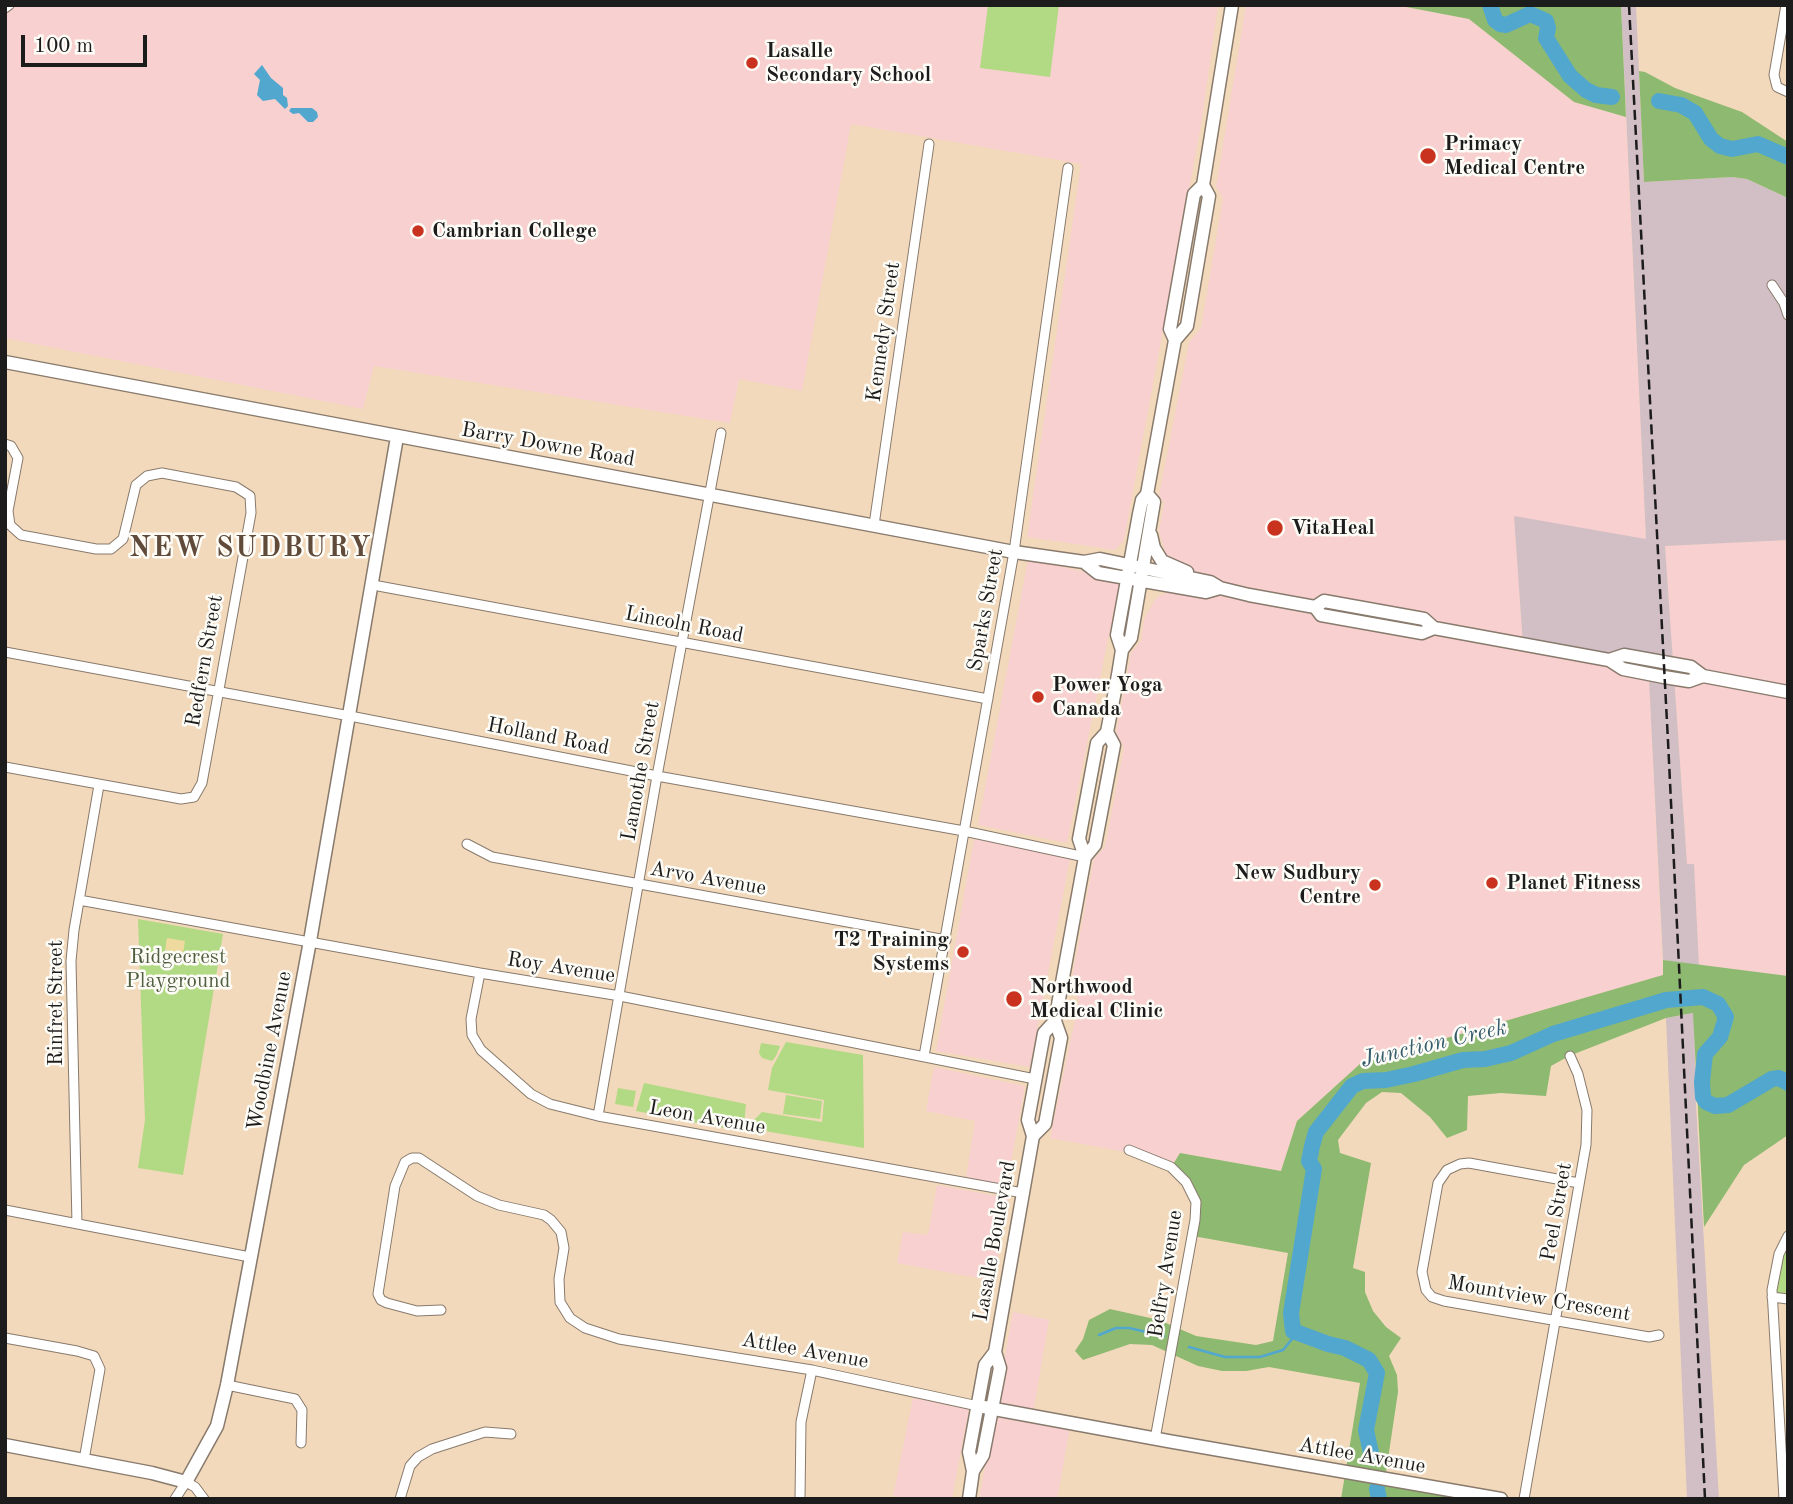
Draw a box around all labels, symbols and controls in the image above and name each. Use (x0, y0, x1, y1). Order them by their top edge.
scale bar (24, 21, 150, 65)
text: 100 m (34, 36, 93, 57)
place label: Lasalle Secondary School (766, 38, 931, 88)
marker: Lasalle Secondary School (744, 55, 760, 71)
place label: Primacy Medical Centre (1444, 131, 1585, 181)
marker: Primacy Medical Centre (1418, 146, 1438, 166)
place label: Cambrian College (432, 218, 597, 244)
marker: Cambrian College (410, 223, 426, 239)
street label: Kennedy Street (862, 260, 906, 404)
street label: Barry Downe Road (459, 417, 637, 473)
place label: VitaHeal (1291, 515, 1375, 541)
marker: VitaHeal (1265, 518, 1285, 538)
district label: NEW SUDBURY (131, 532, 371, 566)
street label: Sparks Street (963, 547, 1009, 673)
street label: Redfern Street (181, 593, 229, 729)
street label: Lincoln Road (623, 601, 745, 649)
place label: Power Yoga Canada (1052, 672, 1163, 722)
marker: Power Yoga Canada (1030, 689, 1046, 705)
street label: Lamothe Street (616, 699, 666, 843)
street label: Holland Road (485, 713, 611, 761)
street label: Arvo Avenue (648, 856, 768, 902)
place label: New Sudbury Centre (1234, 860, 1361, 910)
place label: Planet Fitness (1506, 870, 1641, 896)
marker: Planet Fitness (1484, 875, 1500, 891)
marker: New Sudbury Centre (1367, 877, 1383, 893)
place label: T2 Training Systems (834, 927, 949, 977)
street label: Rinfret Street (43, 940, 69, 1066)
park label: Ridgecrest Playground (126, 944, 230, 994)
marker: T2 Training Systems (955, 944, 971, 960)
street label: Roy Avenue (505, 947, 617, 989)
street label: Woodbine Avenue (242, 969, 298, 1133)
place label: Northwood Medical Clinic (1030, 974, 1163, 1024)
marker: Northwood Medical Clinic (1004, 989, 1024, 1009)
water label: Junction Creek (1358, 1014, 1510, 1074)
street label: Leon Avenue (647, 1095, 767, 1141)
street label: Lasalle Boulevard (968, 1159, 1022, 1323)
street label: Peel Street (1536, 1161, 1578, 1263)
street label: Belfry Avenue (1143, 1208, 1189, 1340)
street label: Mountview Crescent (1445, 1270, 1633, 1328)
street label: Attlee Avenue (740, 1327, 870, 1375)
street label: Attlee Avenue (1297, 1432, 1427, 1480)

